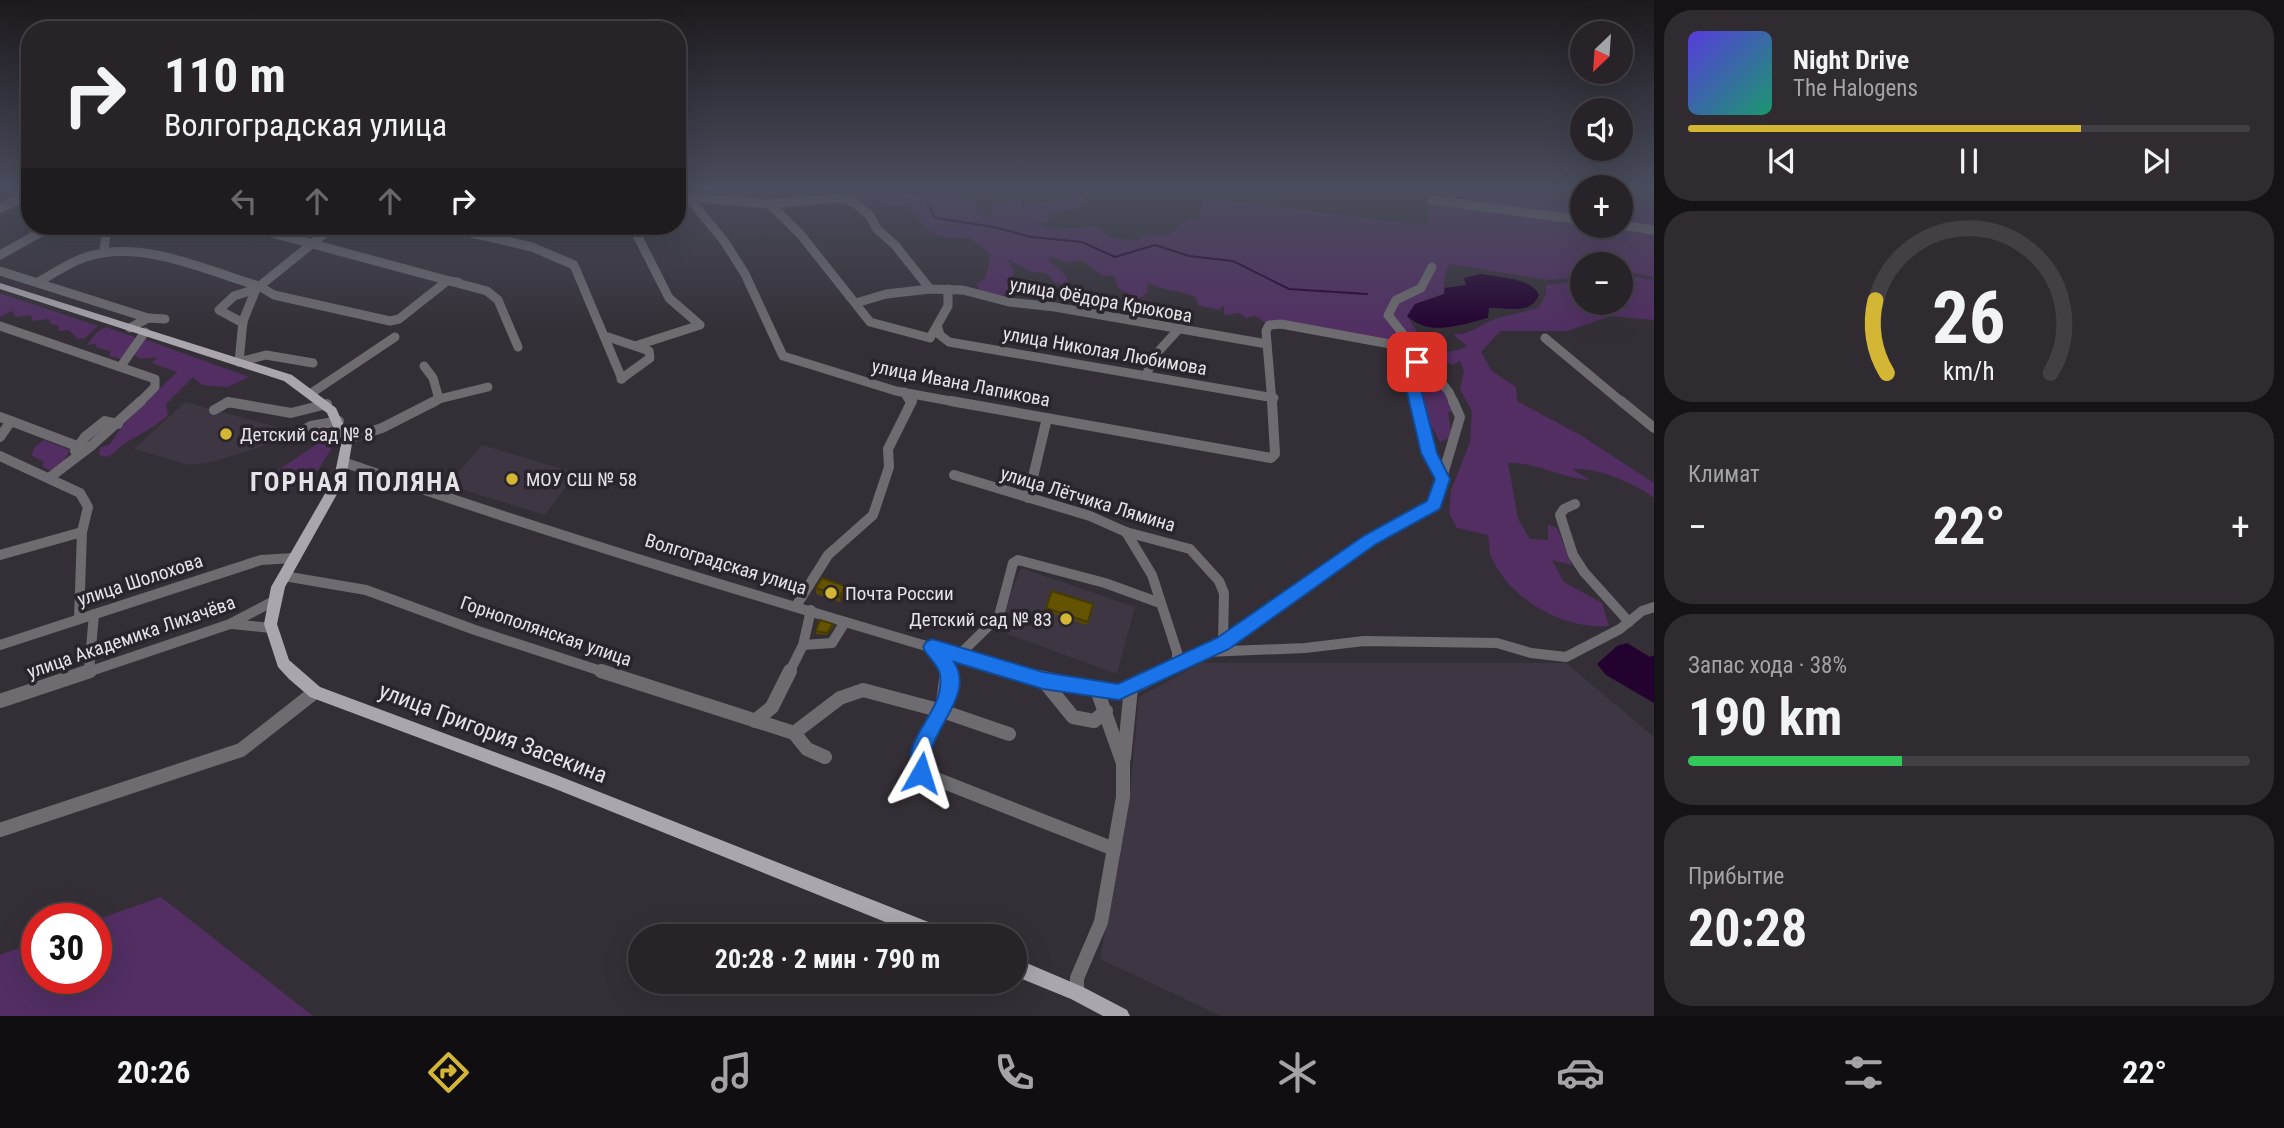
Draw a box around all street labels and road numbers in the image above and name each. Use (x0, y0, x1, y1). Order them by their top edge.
street label: улица Фёдора Крюкова (1008, 273, 1194, 327)
street label: улица Николая Любимова (1001, 322, 1209, 380)
street label: улица Ивана Лапикова (870, 354, 1052, 412)
street label: улица Лётчика Лямина (998, 461, 1178, 537)
street label: Волгоградская улица (642, 528, 810, 600)
street label: улица Шолохова (74, 549, 206, 611)
street label: улица Академика Лихачёва (24, 591, 238, 683)
street label: Горнополянская улица (457, 591, 635, 671)
street label: улица Григория Засекина (375, 677, 611, 789)

